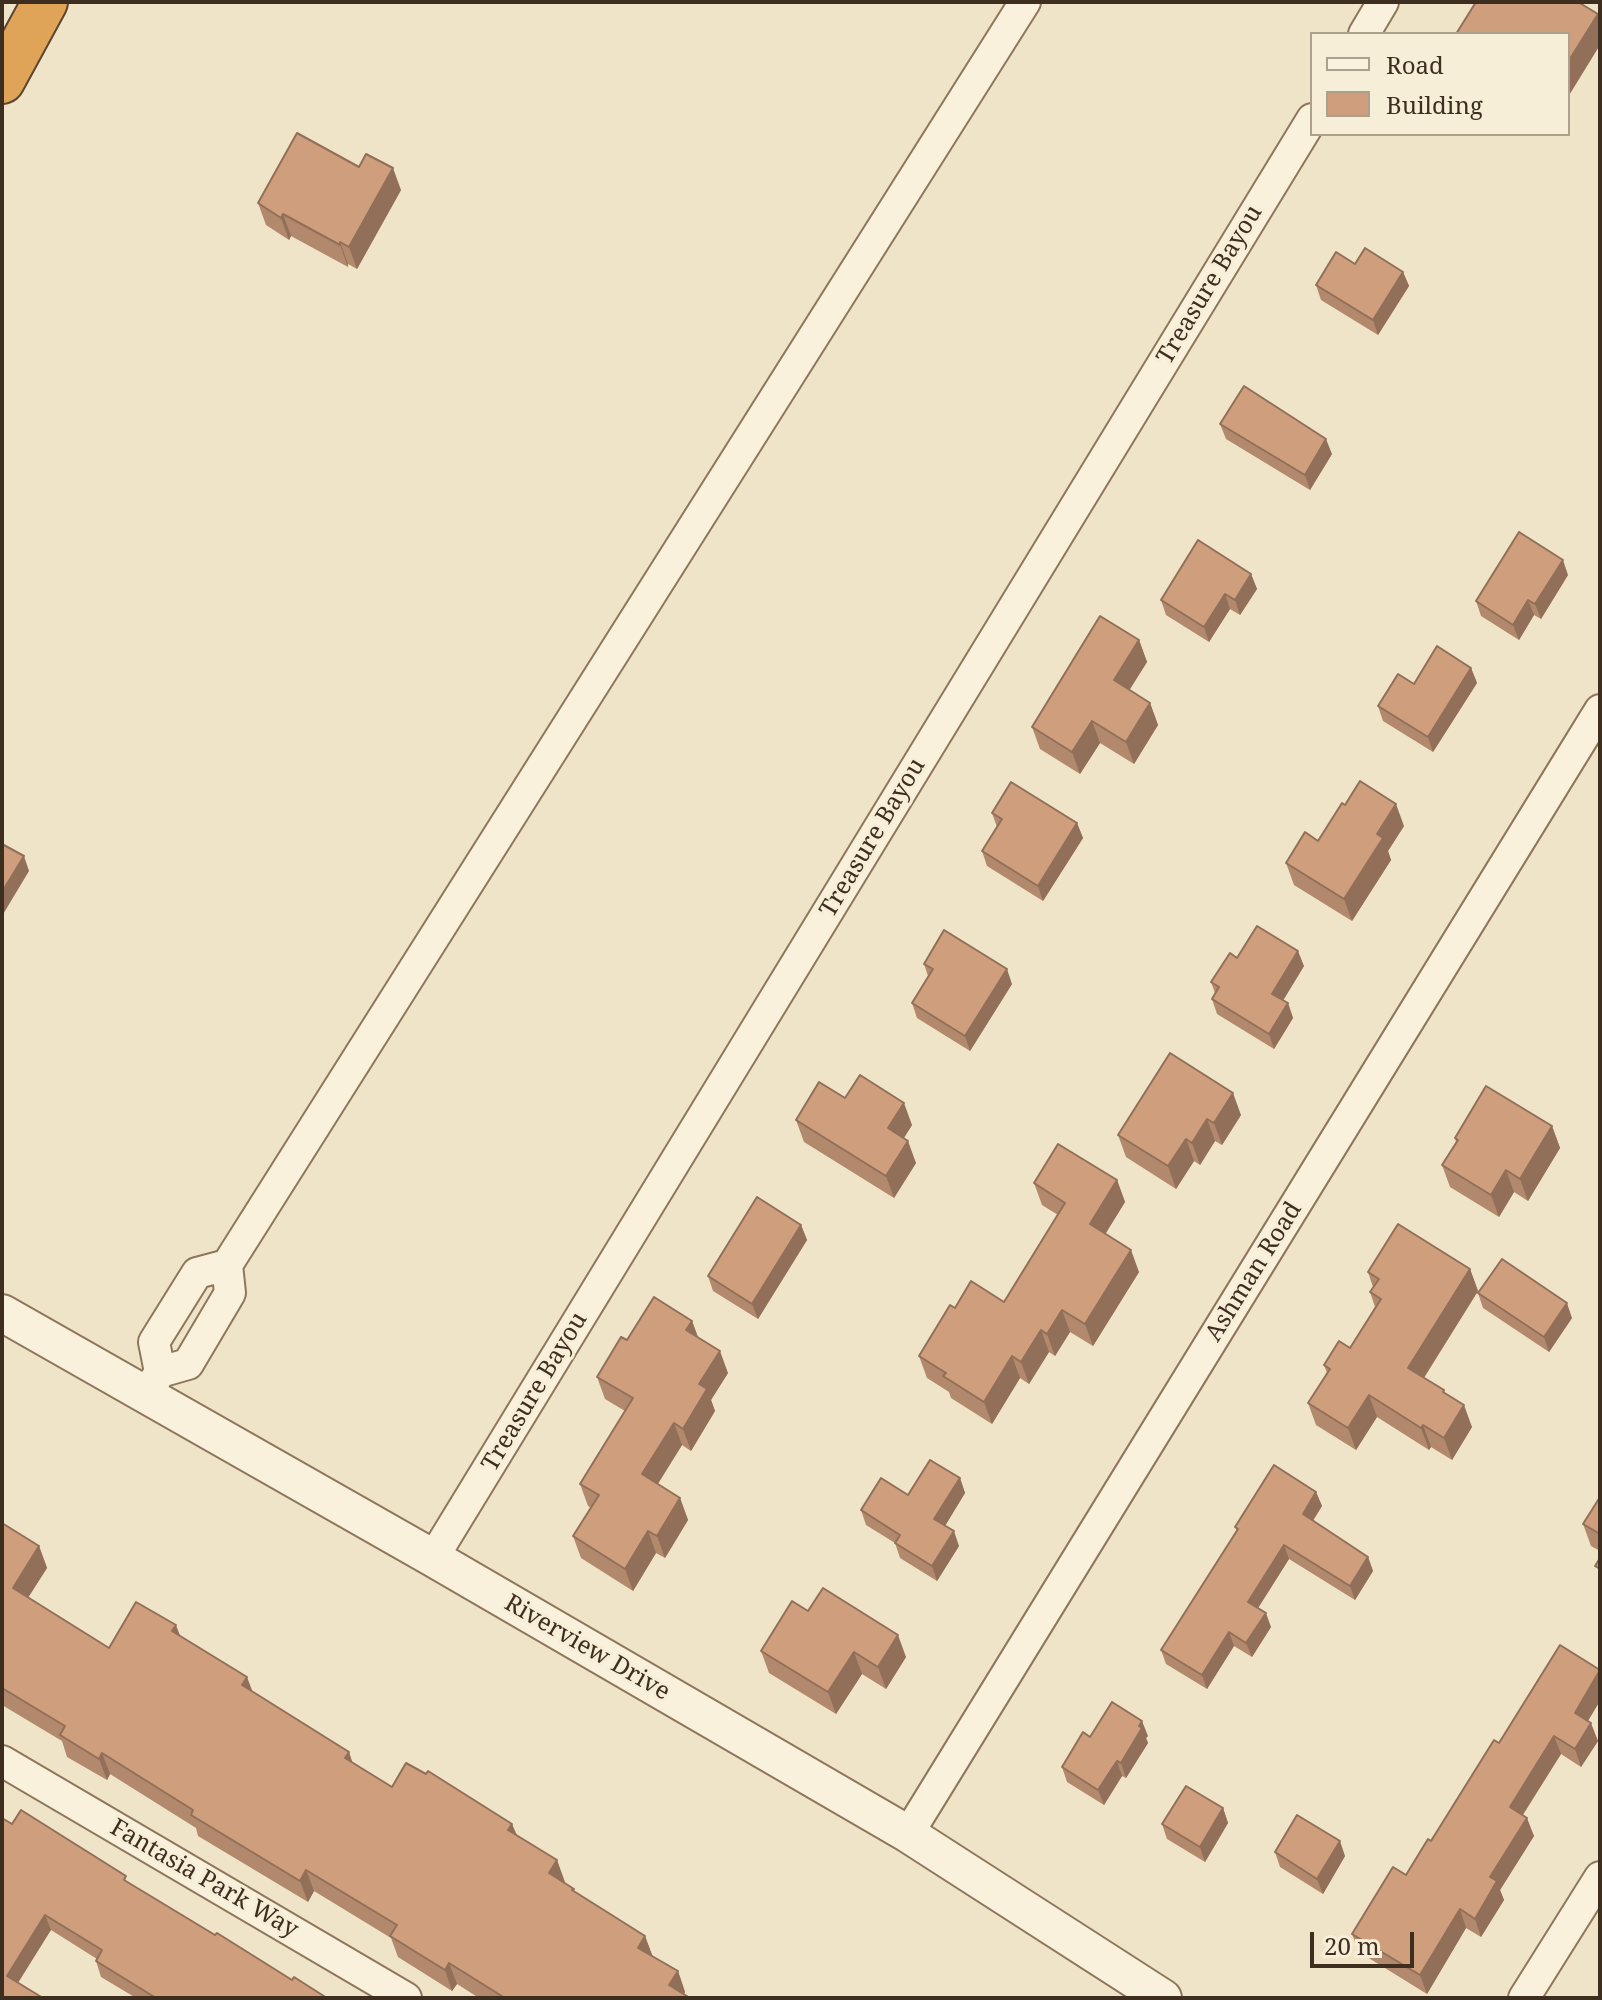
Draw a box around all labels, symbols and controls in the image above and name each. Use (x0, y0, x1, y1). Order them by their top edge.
legend (1310, 32, 1570, 136)
text: Road (1386, 48, 1444, 81)
text: Building (1386, 88, 1483, 121)
street label: Treasure Bayou (1151, 200, 1269, 370)
street label: Treasure Bayou (814, 753, 932, 923)
street label: Ashman Road (1200, 1197, 1308, 1347)
street label: Treasure Bayou (476, 1307, 594, 1477)
street label: Riverview Drive (499, 1589, 675, 1707)
street label: Fantasia Park Way (105, 1814, 303, 1944)
scale bar (1314, 1916, 1418, 1966)
text: 20 m (1324, 1929, 1380, 1962)

